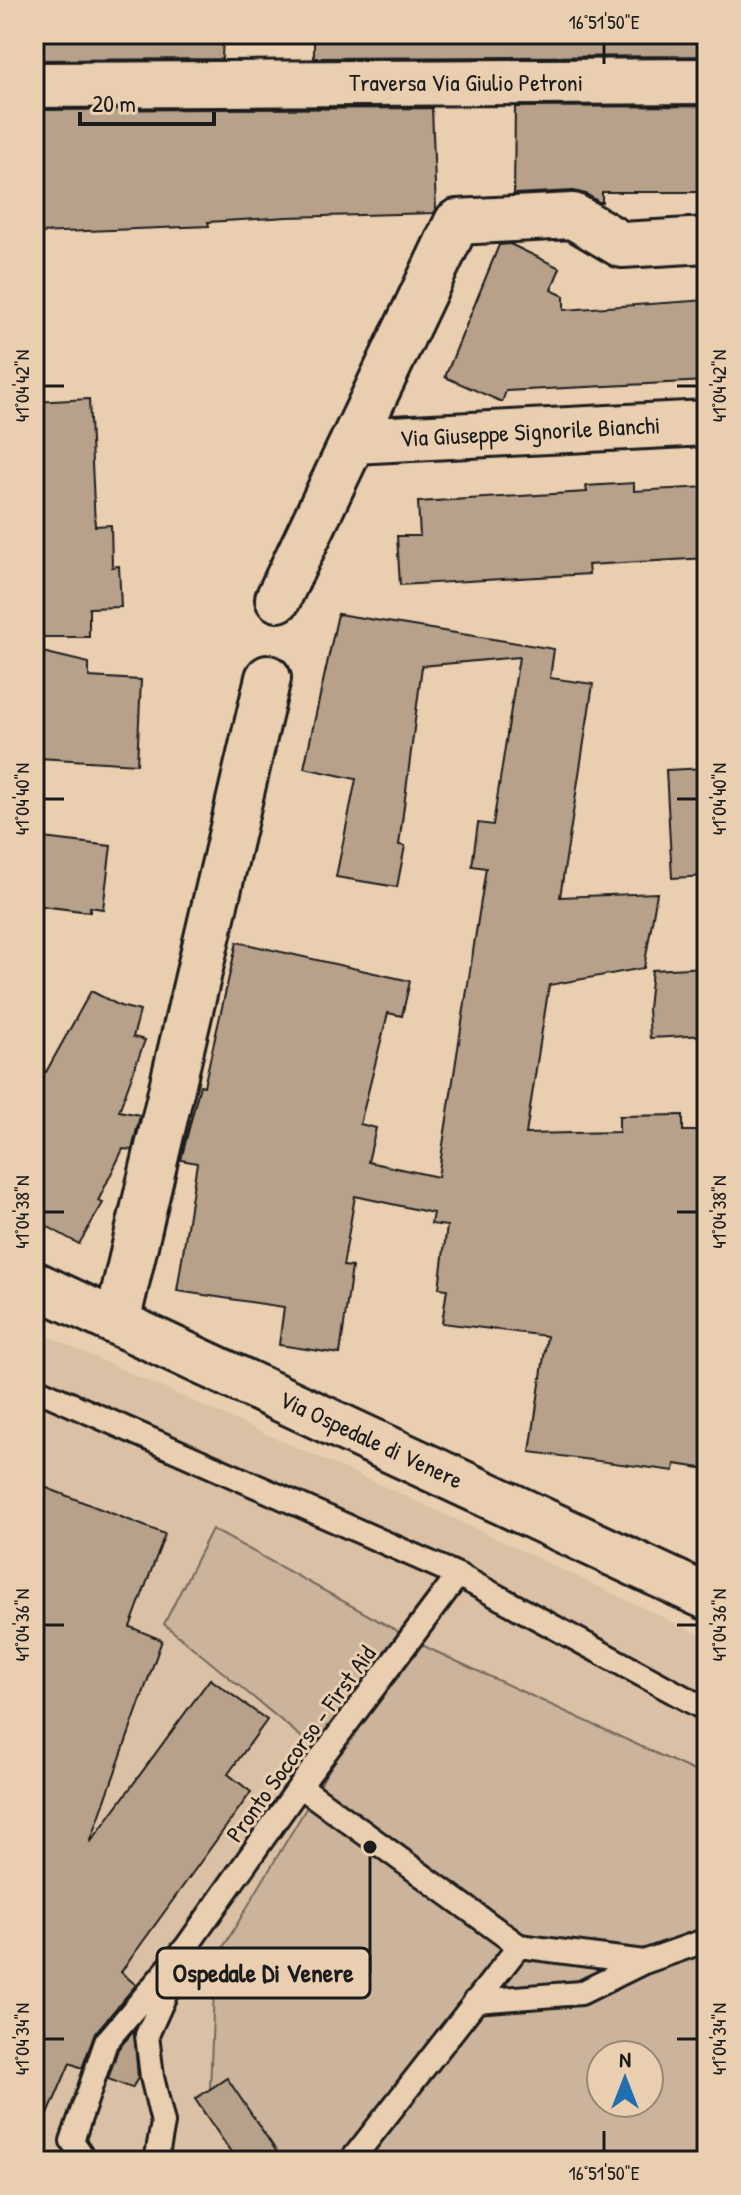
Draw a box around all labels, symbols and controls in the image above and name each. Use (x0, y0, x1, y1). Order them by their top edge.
text: 16°51'50"E (568, 8, 640, 35)
street label: Traversa Via Giulio Petroni (349, 66, 583, 98)
scale bar (80, 76, 214, 126)
text: 20 m (92, 87, 136, 119)
text: 41°04'42"N (8, 350, 35, 422)
text: 41°04'42"N (705, 350, 732, 422)
street label: Via Giuseppe Signorile Bianchi (399, 408, 661, 454)
text: 41°04'40"N (8, 763, 35, 835)
text: 41°04'40"N (705, 763, 732, 835)
text: 41°04'38"N (8, 1175, 35, 1249)
text: 41°04'38"N (705, 1175, 732, 1249)
street label: Via Ospedale di Venere (275, 1383, 469, 1496)
text: 41°04'36"N (8, 1589, 35, 1661)
text: 41°04'36"N (705, 1589, 732, 1661)
street label: Pronto Soccorso - First Aid (218, 1639, 382, 1848)
callout: Ospedale Di Venere (157, 1948, 370, 1998)
text: Ospedale Di Venere (172, 1955, 354, 1991)
text: 41°04'34"N (8, 2003, 35, 2075)
text: 41°04'34"N (705, 2003, 732, 2075)
north arrow (585, 2039, 665, 2119)
text: N (619, 2044, 631, 2074)
text: 16°51'50"E (568, 2159, 640, 2186)

